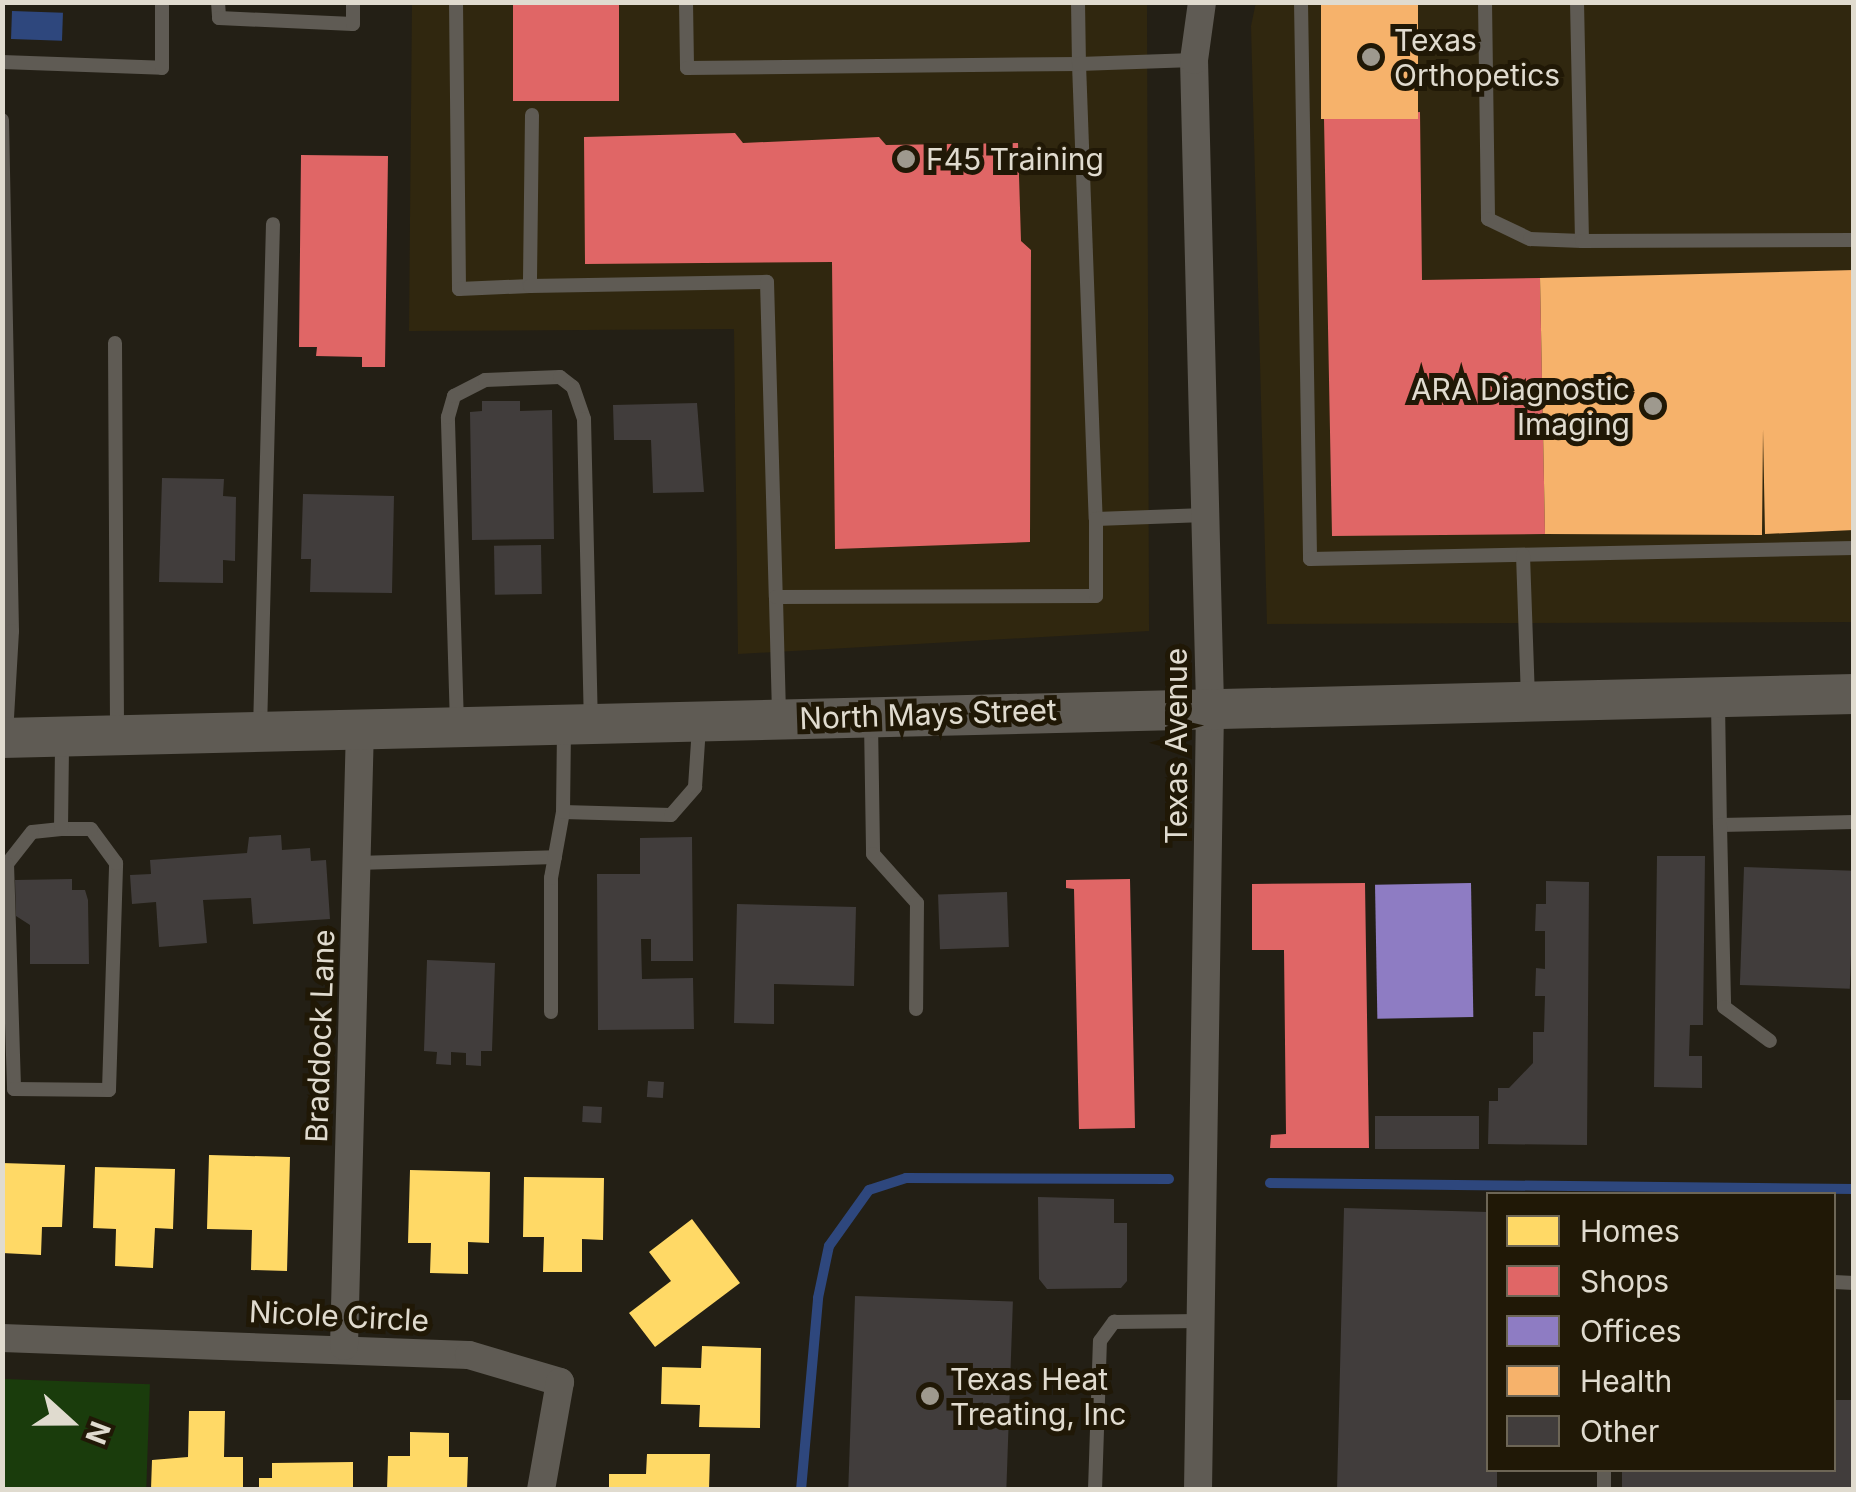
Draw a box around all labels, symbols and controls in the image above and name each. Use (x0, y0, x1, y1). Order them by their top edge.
place label: Texas Orthopetics (1394, 22, 1560, 92)
marker: Texas Orthopetics (1358, 44, 1384, 70)
place label: F45 Training (926, 141, 1104, 177)
marker: F45 Training (895, 148, 917, 170)
place label: ARA Diagnostic Imaging (1411, 371, 1630, 442)
marker: ARA Diagnostic Imaging (1640, 393, 1666, 419)
street label: Texas Avenue (1158, 648, 1194, 844)
street label: North Mays Street (799, 692, 1057, 736)
street label: Braddock Lane (298, 929, 342, 1143)
legend (1486, 1192, 1836, 1472)
text: Homes (1580, 1213, 1680, 1249)
text: Shops (1580, 1263, 1669, 1299)
street label: Nicole Circle (248, 1293, 430, 1339)
text: Offices (1580, 1313, 1682, 1349)
place label: Texas Heat Treating, Inc (950, 1361, 1126, 1432)
text: Health (1580, 1363, 1672, 1399)
north arrow (20, 1372, 120, 1472)
marker: Texas Heat Treating, Inc (919, 1385, 941, 1407)
text: Other (1580, 1413, 1659, 1449)
text: N (78, 1417, 118, 1449)

